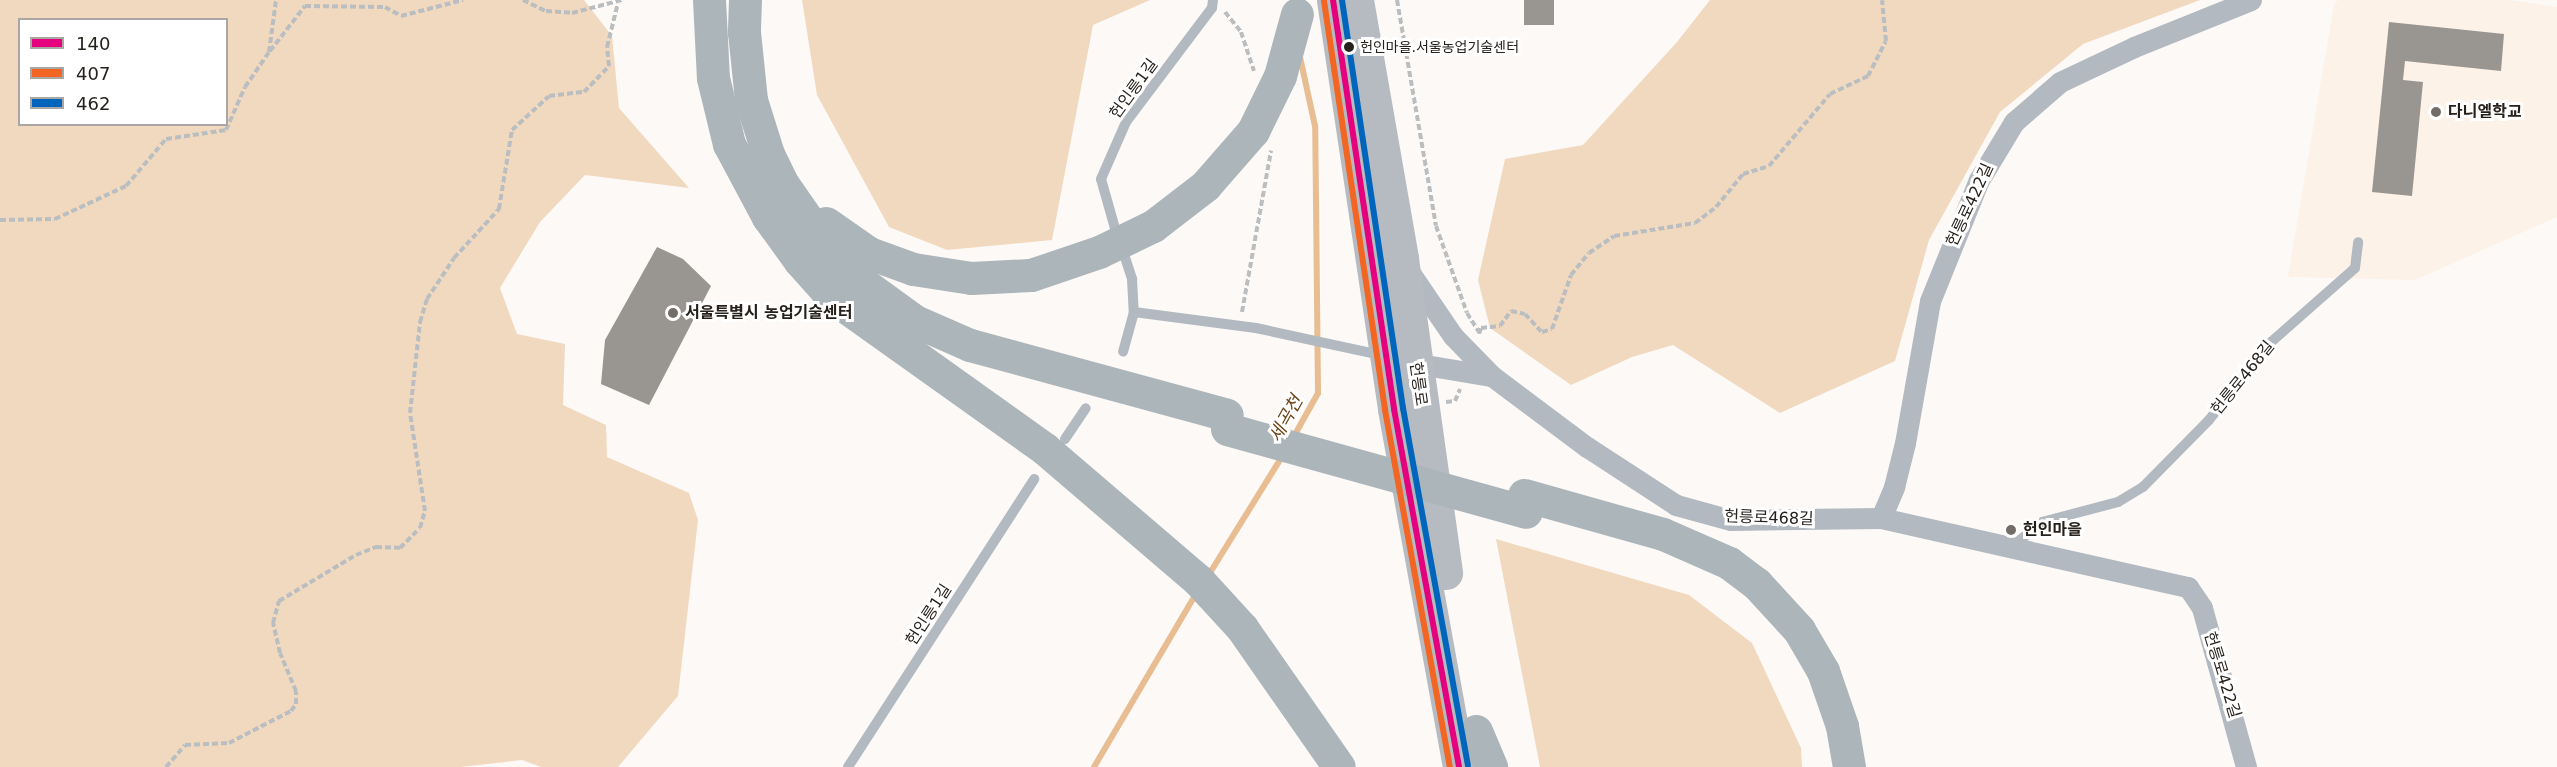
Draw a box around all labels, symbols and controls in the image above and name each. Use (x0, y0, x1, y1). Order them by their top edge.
legend (18, 18, 228, 126)
text: 140 (76, 33, 110, 54)
place label: 헌인마을.서울농업기술센터 (1360, 39, 1519, 55)
marker: 헌인마을.서울농업기술센터 (1343, 41, 1355, 53)
street label: 헌인릉1길 (1106, 55, 1162, 123)
text: 407 (76, 63, 110, 84)
text: 462 (76, 93, 110, 114)
place label: 다니엘학교 (2448, 102, 2522, 122)
marker: 다니엘학교 (2429, 105, 2443, 119)
street label: 헌릉로422길 (1942, 160, 1998, 250)
place label: 서울특별시 농업기술센터 (685, 303, 852, 323)
marker: 서울특별시 농업기술센터 (666, 306, 680, 320)
street label: 헌릉로468길 (2207, 337, 2279, 419)
street label: 헌릉로 (1405, 361, 1431, 407)
water label: 세곡천 (1265, 392, 1307, 446)
street label: 헌릉로468길 (1724, 507, 1814, 529)
place label: 헌인마을 (2023, 520, 2082, 540)
marker: 헌인마을 (2004, 523, 2018, 537)
street label: 헌인릉1길 (902, 581, 956, 649)
street label: 헌릉로422길 (2200, 629, 2244, 721)

